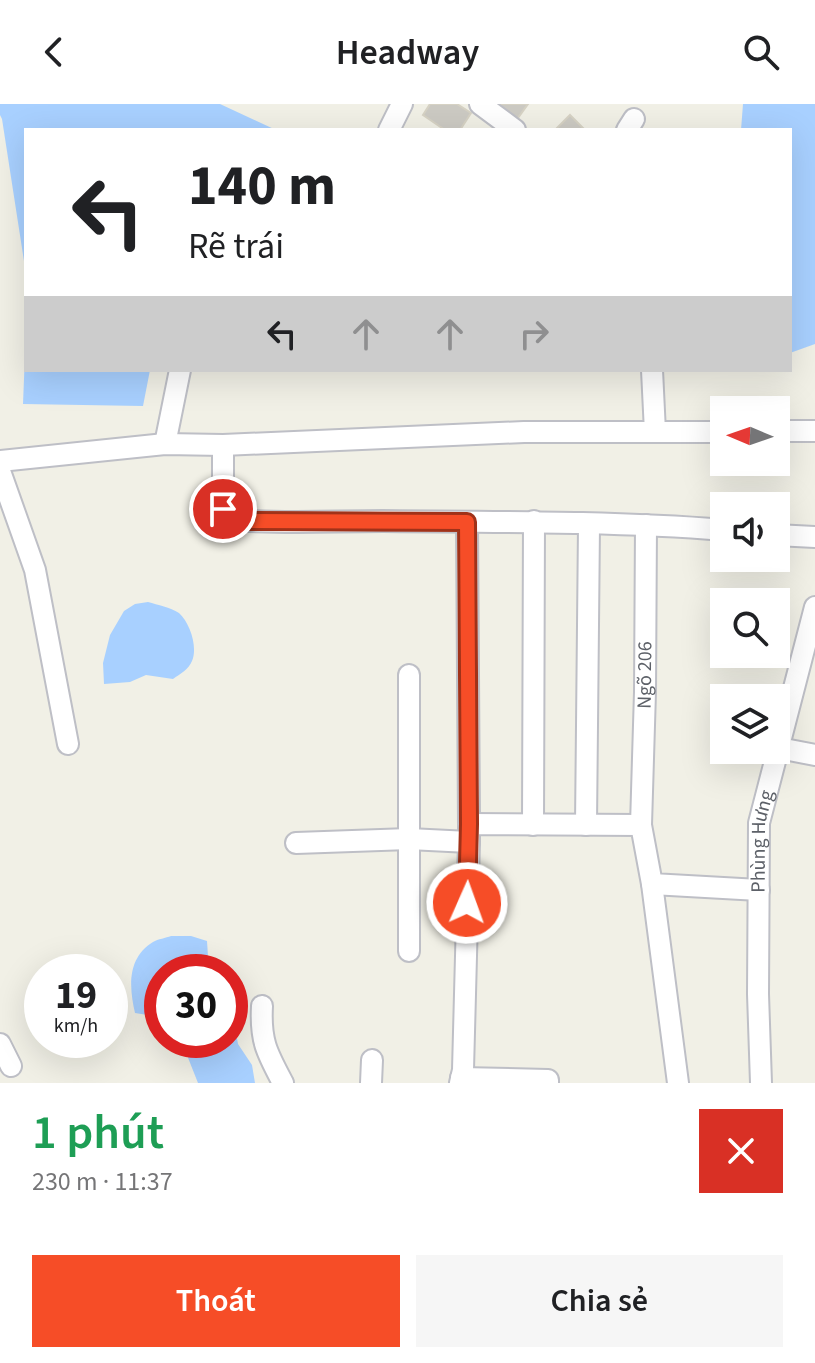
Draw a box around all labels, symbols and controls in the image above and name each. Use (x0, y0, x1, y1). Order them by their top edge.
text: Headway (336, 27, 479, 78)
icon: back (32, 30, 76, 74)
icon: search (739, 30, 783, 74)
text: 140 m (188, 147, 336, 226)
icon: left (56, 160, 160, 264)
text: Rẽ trái (188, 221, 284, 272)
icon: left (260, 312, 304, 356)
icon: ahead (344, 312, 388, 356)
icon: ahead (428, 312, 472, 356)
icon: right (512, 312, 556, 356)
north arrow (710, 396, 790, 476)
map controls (710, 396, 790, 764)
pin (189, 475, 257, 543)
icon: arrive (201, 487, 245, 531)
button: sound (710, 492, 790, 572)
button: search (710, 588, 790, 668)
street label: Ngõ 206 (631, 641, 659, 709)
button: layers (710, 684, 790, 764)
street label: Phùng Hưng (745, 787, 781, 893)
position arrow (425, 861, 509, 945)
speed limit sign: 30 (144, 954, 248, 1058)
text: 19 (55, 967, 97, 1024)
text: km/h (54, 1012, 98, 1040)
text: 1 phút (32, 1099, 164, 1167)
button: close (699, 1109, 783, 1193)
text: 230 m · 11:37 (32, 1163, 173, 1200)
button: Thoát (32, 1255, 400, 1347)
button: Chia sẻ (416, 1255, 783, 1347)

